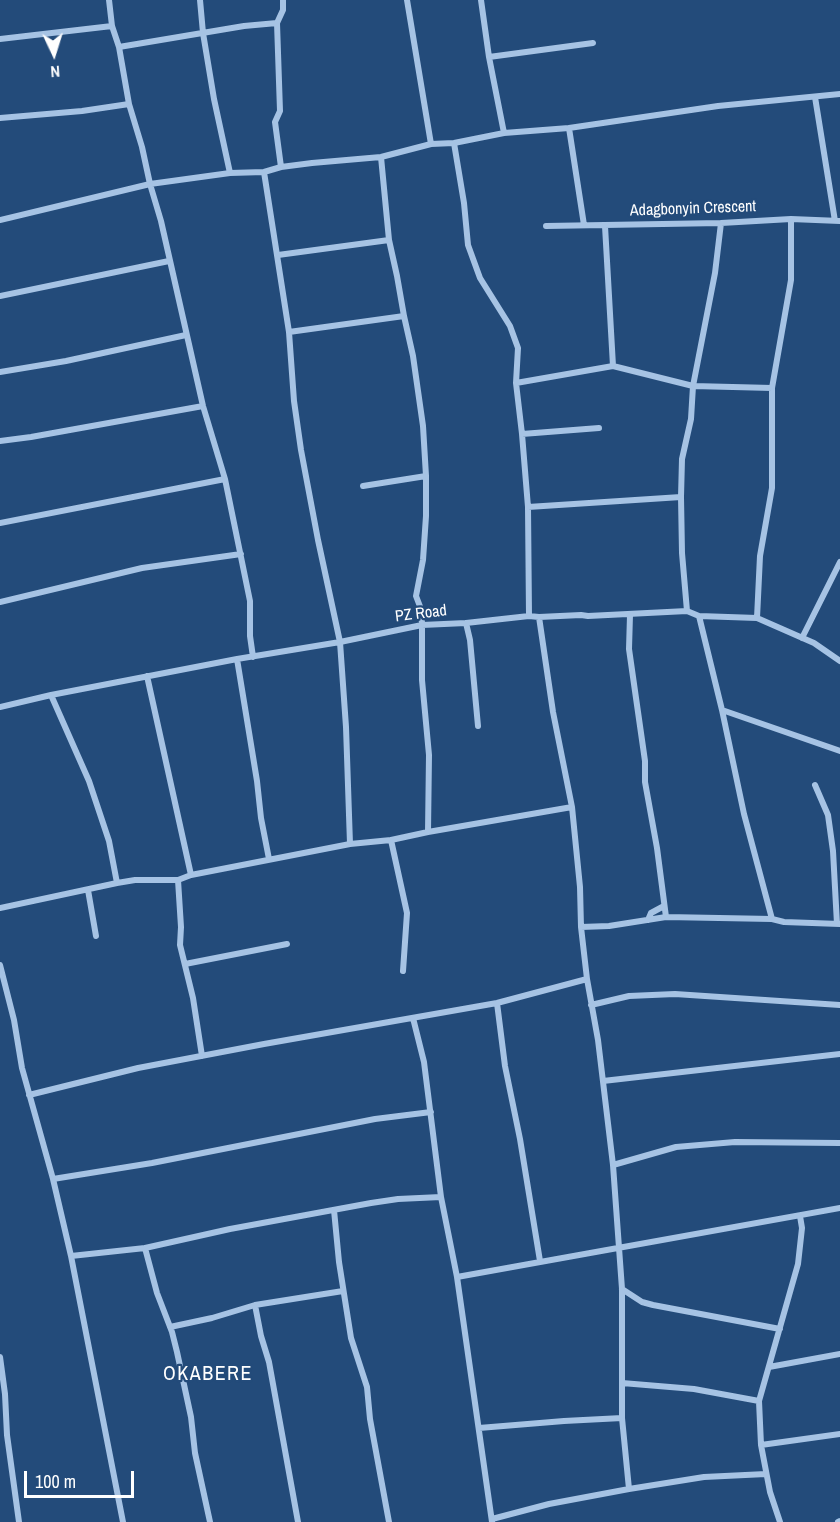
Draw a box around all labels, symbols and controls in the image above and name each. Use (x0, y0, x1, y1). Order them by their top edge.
north arrow (24, 24, 84, 84)
text: N (50, 61, 61, 83)
street label: Adagbonyin Crescent (630, 197, 756, 221)
street label: PZ Road (394, 601, 448, 627)
district label: OKABERE (163, 1363, 253, 1387)
scale bar (27, 1459, 136, 1497)
text: 100 m (35, 1469, 76, 1494)

